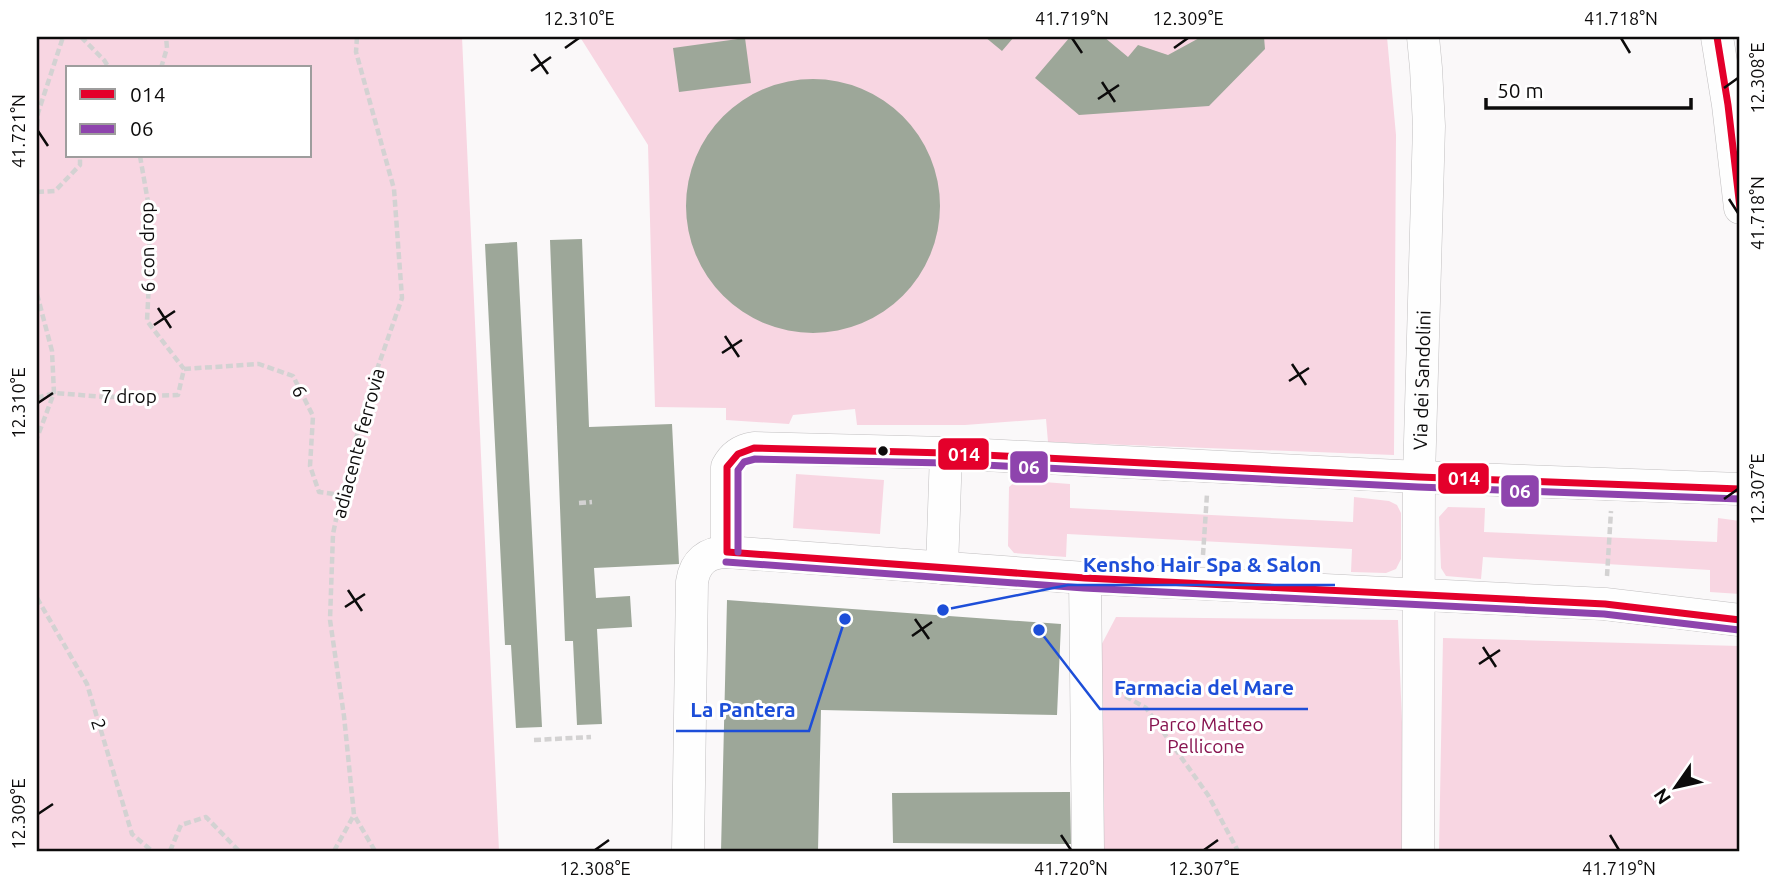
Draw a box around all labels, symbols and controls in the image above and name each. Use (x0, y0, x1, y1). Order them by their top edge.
text: 12.310°E (543, 8, 615, 28)
text: 41.719°N (1035, 8, 1109, 28)
text: 12.309°E (1152, 8, 1224, 28)
text: 41.718°N (1584, 8, 1658, 28)
text: 12.308°E (1747, 42, 1767, 114)
legend (66, 66, 312, 158)
scale bar (1486, 66, 1691, 110)
text: 50 m (1497, 78, 1544, 102)
text: 014 (130, 82, 166, 106)
text: 41.721°N (8, 94, 28, 168)
text: 06 (130, 116, 154, 140)
text: 41.718°N (1747, 176, 1767, 250)
street label: 6 con drop (135, 201, 159, 293)
street label: Via dei Sandolini (1409, 310, 1435, 450)
street label: adiacente ferrovia (327, 366, 389, 520)
text: 12.310°E (8, 367, 28, 439)
street label: 6 (288, 381, 312, 401)
street label: 7 drop (101, 385, 157, 407)
line badge: 014 (937, 437, 990, 471)
text: 014 (948, 443, 980, 465)
unlabelled marker (876, 444, 890, 458)
line badge: 06 (1009, 450, 1049, 484)
text: 12.307°E (1747, 453, 1767, 525)
text: 06 (1018, 456, 1040, 478)
line badge: 014 (1437, 462, 1490, 495)
text: 014 (1448, 467, 1480, 489)
line badge: 06 (1500, 474, 1540, 508)
text: 06 (1509, 480, 1531, 502)
callout: Kensho Hair Spa & Salon (1068, 543, 1335, 585)
text: Kensho Hair Spa & Salon (1083, 552, 1321, 576)
callout: Farmacia del Mare (1100, 667, 1308, 709)
text: Farmacia del Mare (1114, 675, 1294, 699)
callout: La Pantera (676, 689, 809, 731)
text: La Pantera (690, 697, 796, 721)
park label: Parco Matteo Pellicone (1148, 713, 1264, 757)
street label: 2 (87, 716, 111, 732)
north arrow (1640, 752, 1710, 822)
text: 12.309°E (8, 778, 28, 850)
text: N (1649, 784, 1675, 809)
text: 12.308°E (559, 858, 631, 878)
text: 41.720°N (1034, 858, 1108, 878)
text: 12.307°E (1168, 858, 1240, 878)
text: 41.719°N (1582, 858, 1656, 878)

